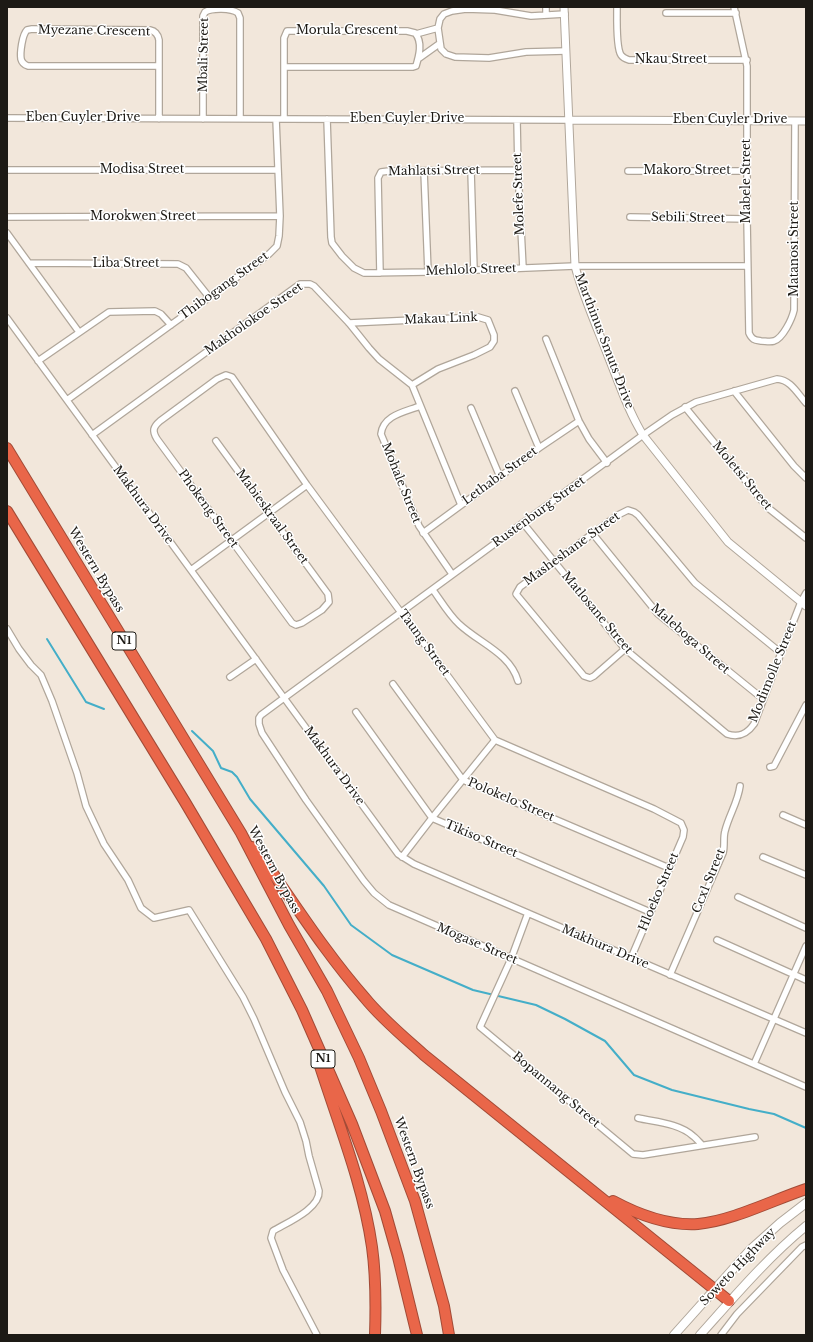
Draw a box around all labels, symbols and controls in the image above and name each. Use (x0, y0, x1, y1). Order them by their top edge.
street label: Mbali Street (196, 17, 212, 93)
street label: Myezane Crescent (38, 23, 150, 39)
street label: Morula Crescent (296, 24, 398, 38)
street label: Nkau Street (635, 53, 707, 67)
street label: Eben Cuyler Drive (26, 111, 140, 125)
street label: Eben Cuyler Drive (350, 112, 464, 126)
street label: Eben Cuyler Drive (673, 113, 787, 127)
street label: Mabele Street (740, 139, 754, 223)
street label: Molefe Street (510, 152, 528, 236)
street label: Modisa Street (100, 163, 184, 177)
street label: Mahlatsi Street (388, 163, 480, 179)
street label: Makoro Street (643, 164, 731, 178)
street label: Matanosi Street (788, 201, 802, 297)
street label: Morokwen Street (90, 210, 196, 224)
street label: Sebili Street (651, 210, 725, 226)
street label: Thibogang Street (177, 249, 271, 323)
street label: Liba Street (93, 257, 159, 271)
street label: Mehlolo Street (425, 261, 517, 279)
street label: Marthinus Smuts Drive (571, 271, 637, 411)
street label: Makholokoe Street (202, 280, 306, 358)
street label: Makau Link (404, 311, 478, 327)
street label: Moletsi Street (709, 439, 775, 513)
street label: Mohale Street (378, 441, 424, 525)
street label: Lethaba Street (460, 444, 540, 508)
street label: Makhura Drive (110, 463, 176, 547)
street label: Phokeng Street (175, 467, 241, 551)
street label: Mabieskraal Street (233, 467, 311, 567)
street label: Rustenburg Street (490, 474, 588, 550)
street label: Masheshane Street (521, 509, 623, 589)
street label: Western Bypass (65, 525, 127, 615)
street label: Matlosane Street (558, 569, 636, 657)
street label: Maleboga Street (648, 601, 732, 677)
street label: Taung Street (395, 607, 453, 679)
street label: Modimolle Street (746, 619, 800, 725)
road number: N1 (112, 632, 136, 650)
street label: Makhura Drive (301, 724, 367, 808)
street label: Polokelo Street (466, 775, 556, 825)
street label: Tikiso Street (442, 817, 520, 861)
street label: Western Bypass (245, 824, 303, 916)
street label: Ccx1 Street (690, 847, 728, 915)
street label: Hloeko Street (636, 850, 682, 934)
street label: Mogase Street (434, 921, 520, 967)
street label: Makhura Drive (559, 922, 651, 972)
street label: Bopannang Street (509, 1049, 603, 1131)
road number: N1 (311, 1050, 335, 1068)
street label: Western Bypass (391, 1115, 437, 1211)
street label: Soweto Highway (697, 1225, 779, 1309)

